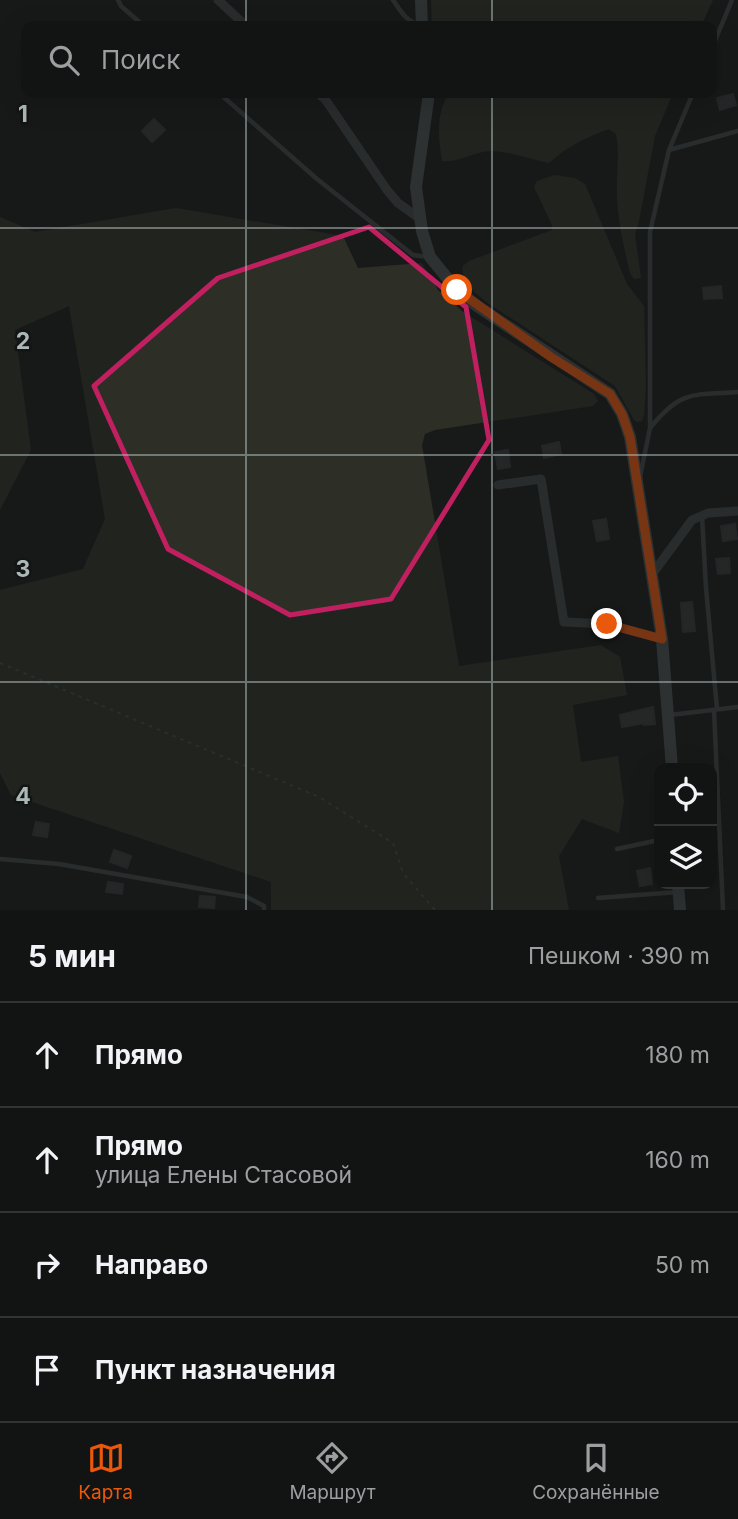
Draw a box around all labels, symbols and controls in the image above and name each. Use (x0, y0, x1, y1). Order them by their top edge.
search box (21, 21, 717, 98)
icon: search (45, 41, 83, 79)
text: Поиск (101, 44, 180, 75)
text: 1 (18, 100, 28, 128)
route start (441, 274, 472, 305)
text: 2 (16, 327, 30, 355)
text: 3 (16, 555, 30, 583)
route end (591, 608, 622, 639)
map controls (654, 763, 717, 889)
button: locate (654, 763, 717, 826)
text: 4 (15, 782, 31, 810)
button: layers (654, 826, 717, 889)
text: 5 мин (28, 938, 116, 974)
text: Пешком · 390 m (528, 942, 710, 970)
icon: ahead (28, 1036, 66, 1074)
text: Прямо (95, 1039, 183, 1070)
text: 180 m (645, 1041, 710, 1069)
text: Прямо (95, 1130, 183, 1161)
icon: ahead (28, 1141, 66, 1179)
text: 160 m (645, 1146, 710, 1174)
text: улица Елены Стасовой (95, 1161, 352, 1189)
icon: right (28, 1246, 66, 1284)
text: Направо (95, 1249, 208, 1280)
text: 50 m (655, 1251, 710, 1279)
icon: arrive (28, 1351, 66, 1389)
text: Пункт назначения (95, 1354, 336, 1385)
tab: Карта (78, 1439, 133, 1504)
tab: Маршрут (289, 1439, 376, 1504)
tab: Сохранённые (532, 1439, 660, 1504)

